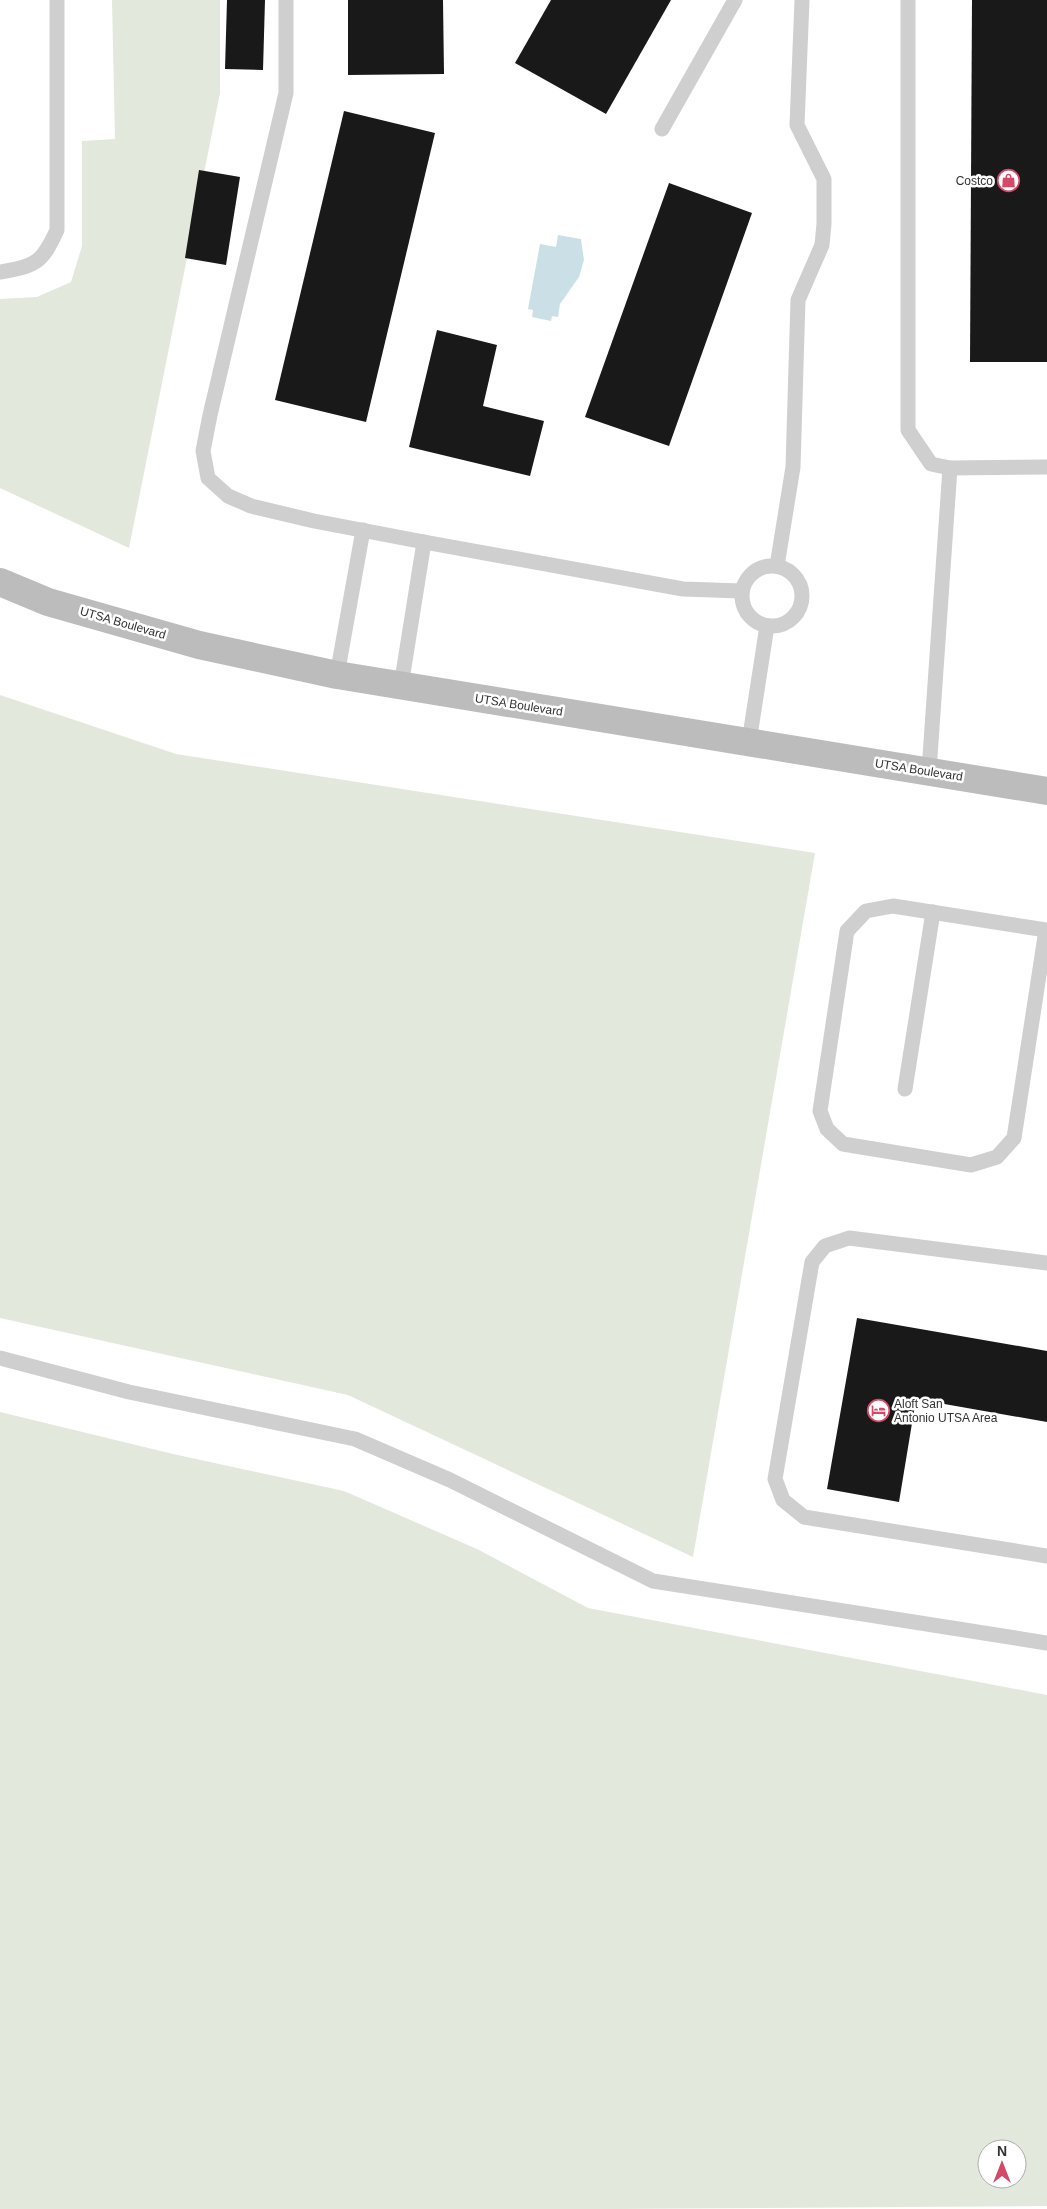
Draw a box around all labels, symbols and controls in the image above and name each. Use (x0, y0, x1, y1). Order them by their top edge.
shop icon: Costco (997, 169, 1021, 193)
place label: Costco (956, 174, 993, 188)
street label: UTSA Boulevard (78, 604, 168, 642)
street label: UTSA Boulevard (474, 691, 564, 719)
street label: UTSA Boulevard (874, 756, 964, 784)
place label: Aloft San Antonio UTSA Area (894, 1397, 998, 1425)
hotel icon: Aloft San Antonio UTSA Area (866, 1399, 890, 1423)
north arrow (977, 2139, 1027, 2189)
text: N (997, 2143, 1007, 2159)

